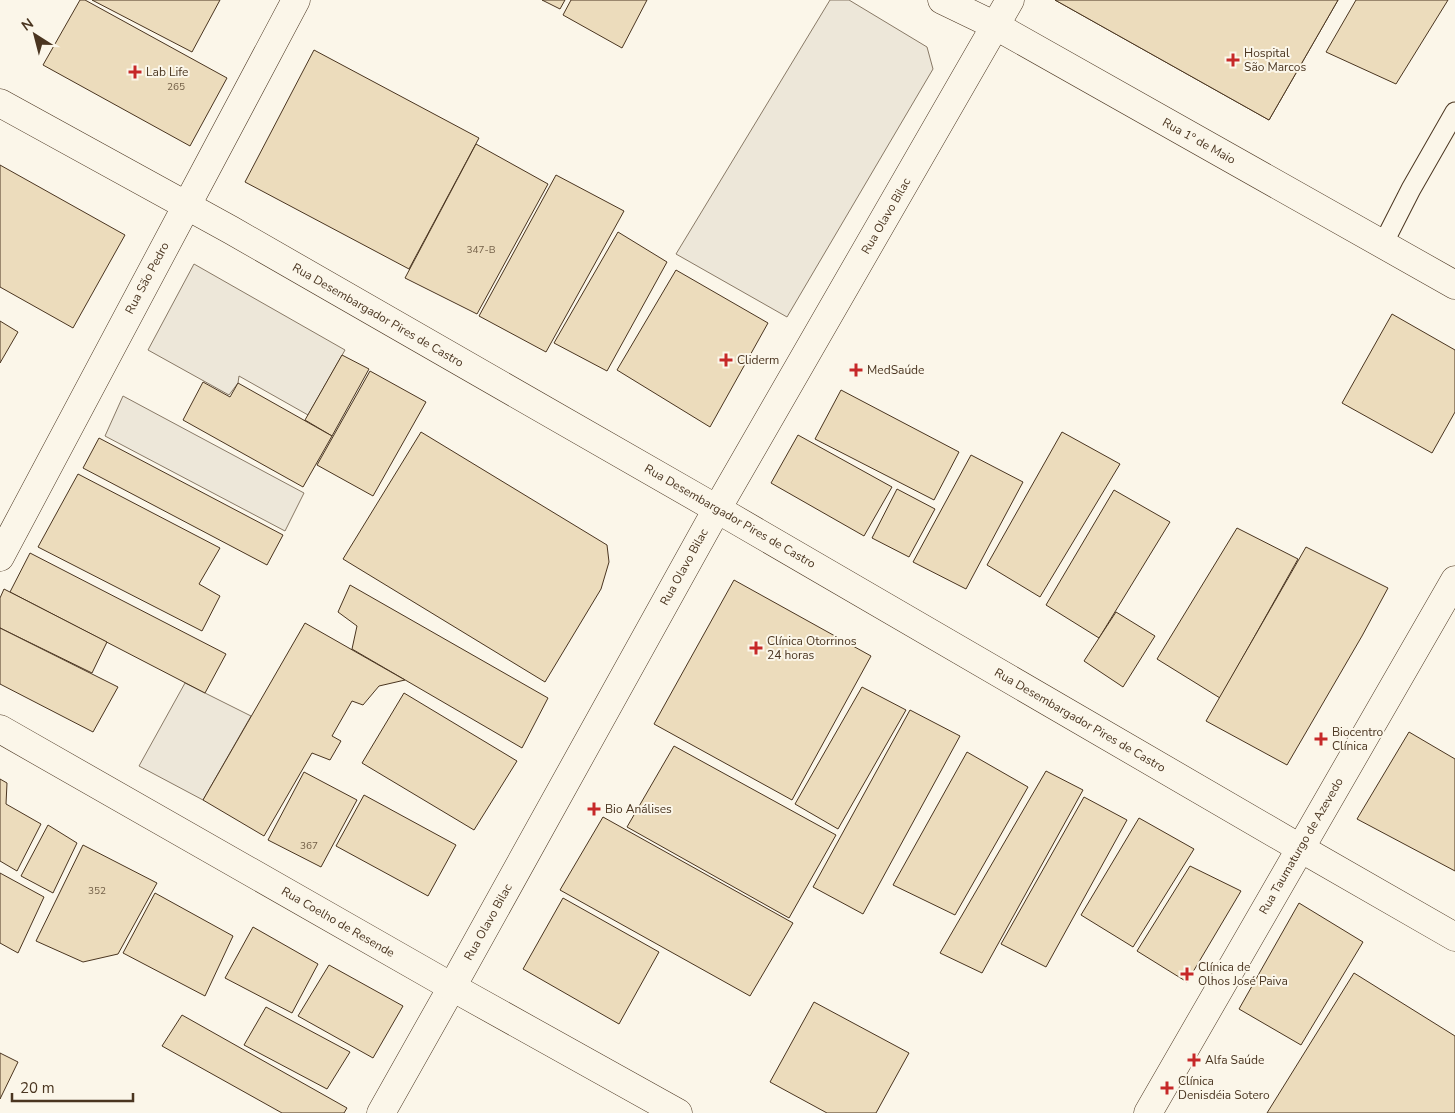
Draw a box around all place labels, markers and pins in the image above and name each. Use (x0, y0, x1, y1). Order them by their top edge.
place label: Hospital São Marcos (1244, 45, 1306, 75)
marker: Hospital São Marcos (1226, 53, 1240, 67)
place label: Lab Life (146, 64, 188, 80)
marker: Lab Life (128, 65, 142, 79)
place label: Cliderm (737, 352, 779, 368)
marker: Cliderm (719, 353, 733, 367)
place label: MedSaúde (867, 362, 925, 378)
marker: MedSaúde (849, 363, 863, 377)
place label: Clínica Otorrinos 24 horas (767, 633, 857, 663)
marker: Clínica Otorrinos 24 horas (749, 641, 763, 655)
place label: Biocentro Clínica (1332, 724, 1384, 754)
marker: Biocentro Clínica (1314, 732, 1328, 746)
place label: Bio Análises (605, 801, 672, 817)
marker: Bio Análises (587, 802, 601, 816)
place label: Clínica de Olhos José Paiva (1198, 959, 1288, 989)
marker: Clínica de Olhos José Paiva (1180, 967, 1194, 981)
place label: Alfa Saúde (1205, 1052, 1264, 1068)
marker: Alfa Saúde (1187, 1053, 1201, 1067)
place label: Clínica Denisdéia Sotero (1178, 1073, 1270, 1103)
marker: Clínica Denisdéia Sotero (1160, 1081, 1174, 1095)

